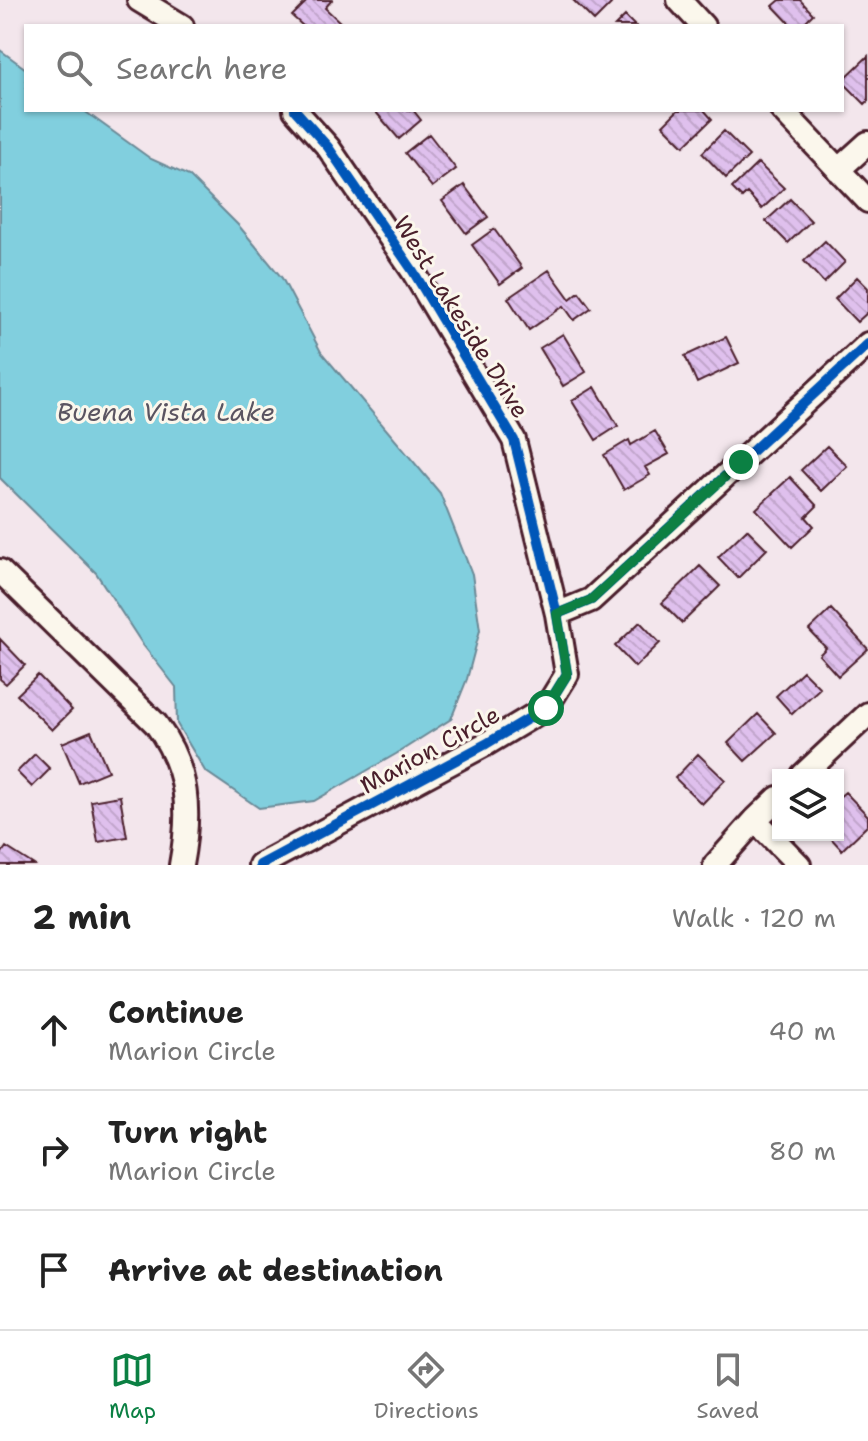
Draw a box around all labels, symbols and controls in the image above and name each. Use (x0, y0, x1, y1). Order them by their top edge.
search box (24, 24, 844, 112)
icon: search (52, 46, 96, 90)
text: Search here (116, 48, 287, 89)
street label: West Lakeside Drive (386, 210, 536, 424)
water label: Buena Vista Lake (57, 394, 275, 429)
route end (723, 444, 759, 480)
route start (528, 690, 564, 726)
street label: Marion Circle (354, 698, 506, 802)
map controls (772, 769, 844, 841)
button: layers (772, 769, 844, 841)
text: 2 min (32, 894, 131, 940)
text: Walk · 120 m (672, 900, 836, 935)
text: Continue (108, 992, 244, 1033)
icon: ahead (32, 1008, 76, 1052)
text: 40 m (769, 1013, 836, 1048)
text: Marion Circle (108, 1033, 276, 1068)
text: Turn right (108, 1112, 267, 1153)
icon: right (32, 1128, 76, 1172)
text: 80 m (769, 1133, 836, 1168)
text: Marion Circle (108, 1153, 276, 1188)
icon: arrive (32, 1248, 76, 1292)
text: Arrive at destination (108, 1250, 443, 1291)
tab: Map (109, 1348, 156, 1425)
tab: Directions (374, 1348, 479, 1425)
tab: Saved (697, 1348, 759, 1425)

